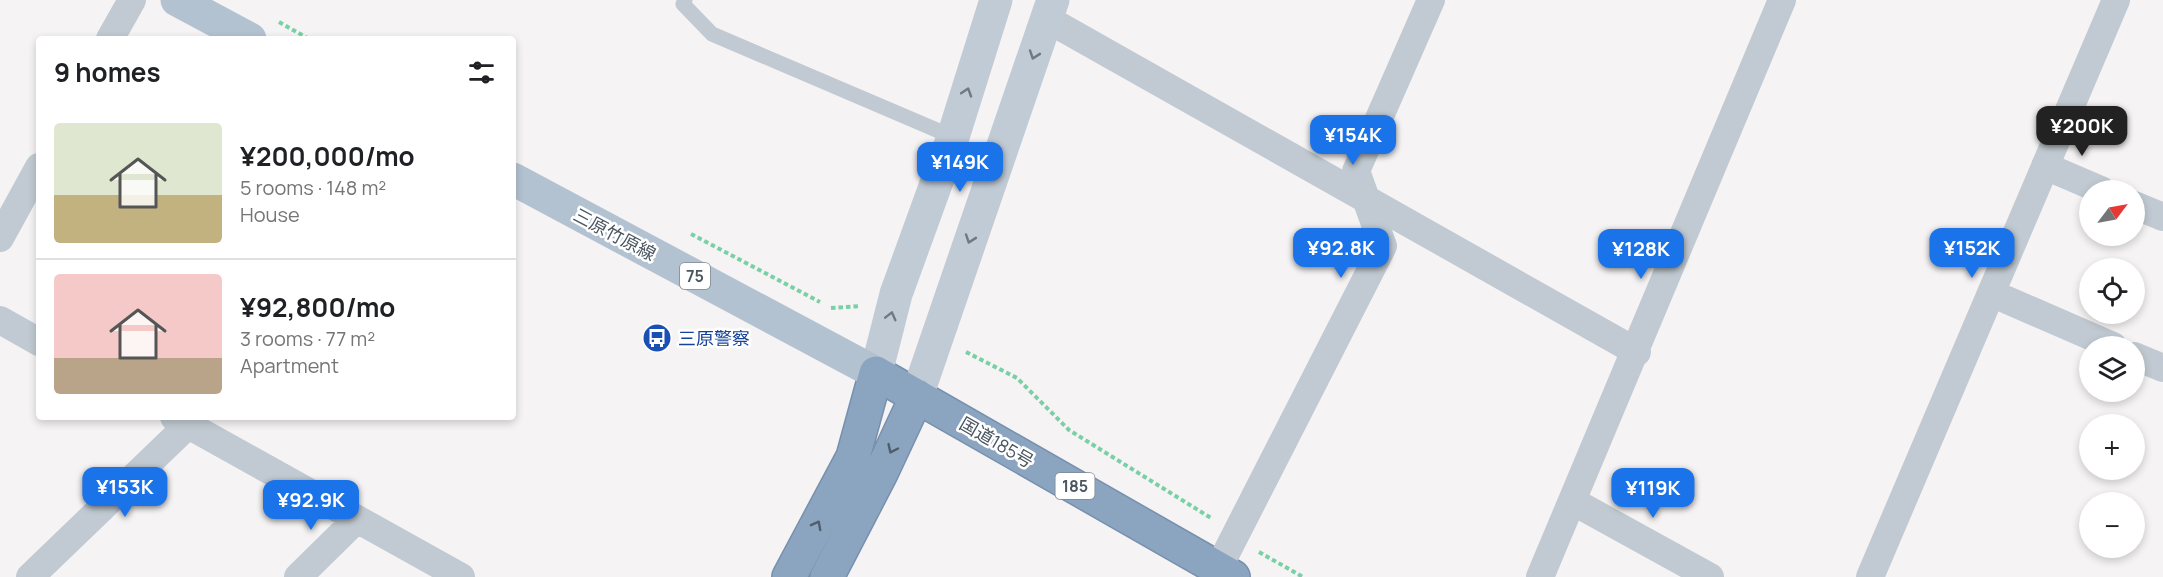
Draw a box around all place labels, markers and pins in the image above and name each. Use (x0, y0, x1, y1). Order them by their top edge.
pin: ¥200K (2040, 106, 2124, 157)
pin: ¥154K (1311, 115, 1395, 166)
pin: ¥149K (918, 142, 1002, 193)
pin: ¥92.8K (1292, 228, 1390, 279)
pin: ¥152K (1930, 228, 2014, 279)
pin: ¥128K (1599, 229, 1683, 280)
bus stop icon: 三原警察 (641, 322, 673, 354)
place label: 三原警察 (678, 326, 750, 350)
pin: ¥153K (83, 467, 167, 518)
pin: ¥119K (1611, 468, 1695, 519)
pin: ¥92.9K (262, 480, 360, 531)

